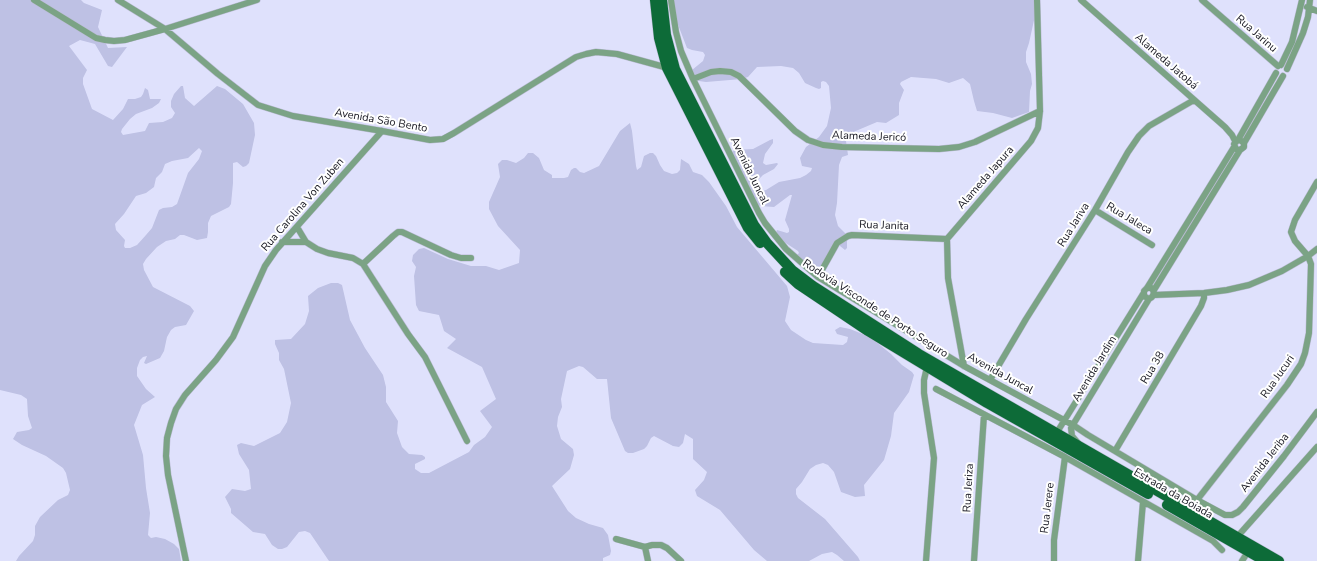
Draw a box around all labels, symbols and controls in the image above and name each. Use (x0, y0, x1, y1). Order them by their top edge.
street label: Rua Jarinu (1233, 12, 1279, 56)
street label: Alameda Jatobá (1132, 31, 1200, 93)
street label: Avenida São Bento (334, 106, 428, 136)
street label: Alameda Jericó (832, 129, 906, 145)
street label: Avenida Juncal (727, 135, 771, 207)
street label: Alameda Japura (955, 144, 1017, 212)
street label: Rua Carolina Von Zuben (259, 156, 347, 254)
street label: Rua Jaleca (1104, 200, 1154, 238)
street label: Rua Jariva (1055, 201, 1093, 249)
street label: Rua Janita (859, 219, 909, 233)
street label: Rodovia Visconde de Porto Seguro (800, 257, 950, 361)
street label: Avenida Jardim (1070, 334, 1120, 404)
street label: Rua 38 (1138, 349, 1168, 387)
street label: Avenida Juncal (965, 350, 1035, 398)
street label: Rua Jucuri (1258, 353, 1298, 401)
street label: Avenida Jeriba (1238, 431, 1292, 495)
street label: Rua Jeriza (961, 463, 977, 513)
street label: Estrada da Boiada (1131, 466, 1215, 522)
street label: Rua Jerere (1038, 482, 1058, 534)

